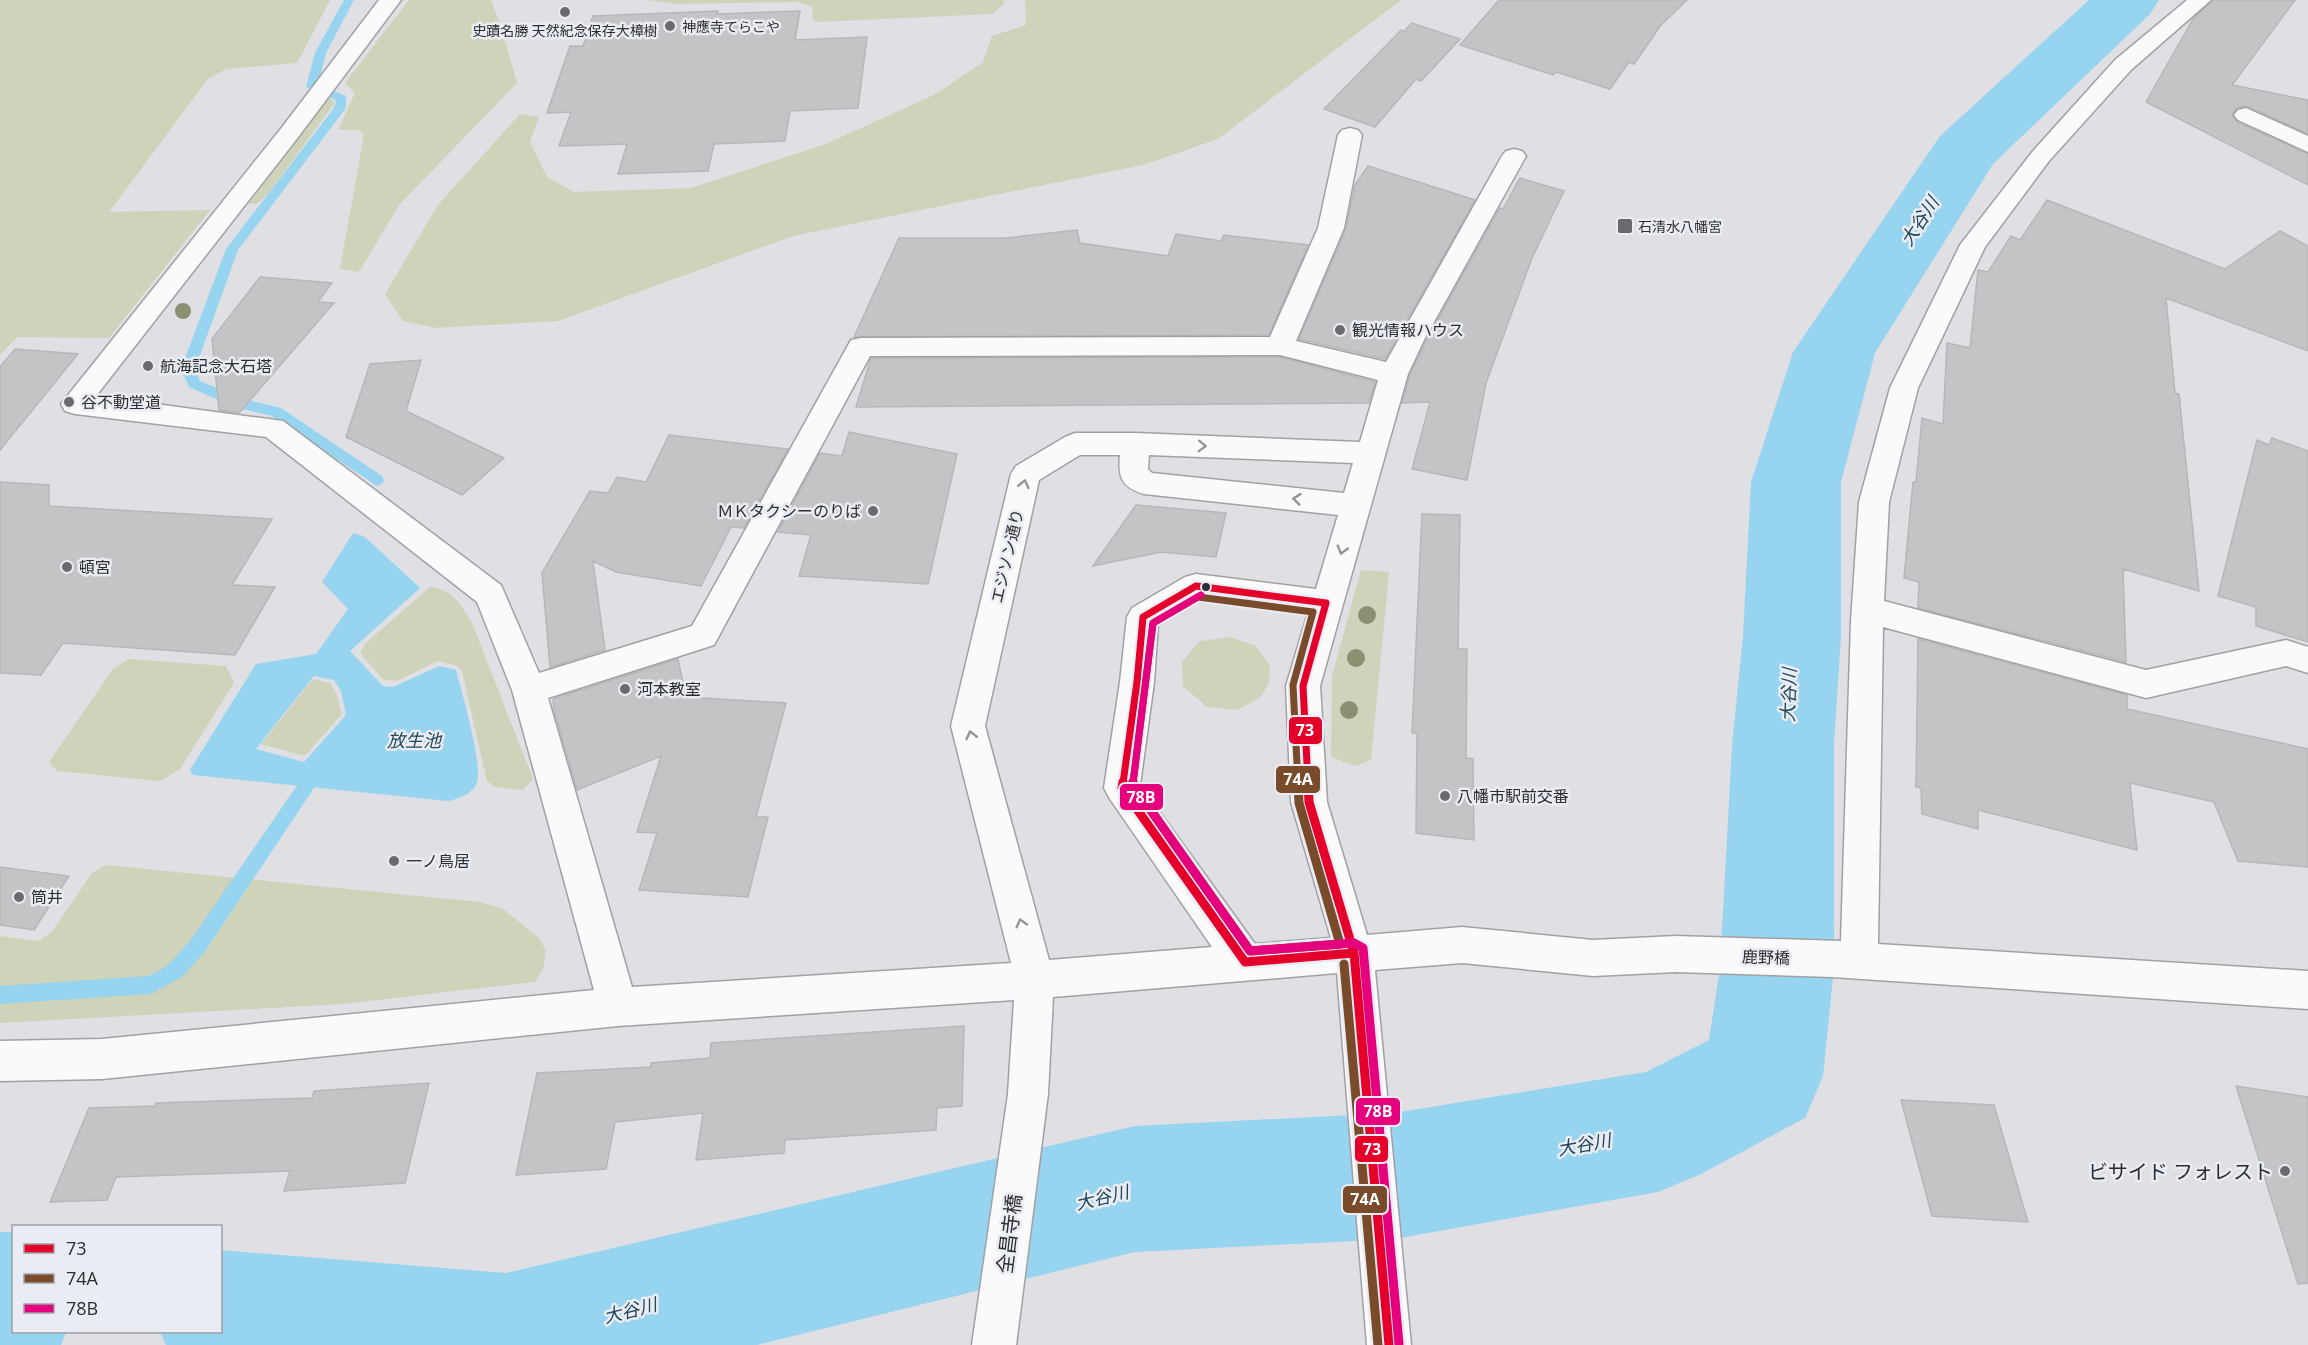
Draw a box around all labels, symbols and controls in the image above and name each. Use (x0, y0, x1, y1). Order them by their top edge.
marker: 史蹟名勝 天然紀念保存大樟樹 (558, 5, 572, 19)
place label: 神應寺てらこや (682, 17, 780, 36)
marker: 神應寺てらこや (663, 19, 677, 33)
place label: 史蹟名勝 天然紀念保存大樟樹 (472, 21, 658, 40)
water label: 大谷川 (1894, 190, 1945, 250)
marker: 石清水八幡宮 (1616, 217, 1634, 235)
place label: 石清水八幡宮 (1638, 217, 1722, 236)
place label: 観光情報ハウス (1352, 319, 1464, 341)
marker: 観光情報ハウス (1333, 323, 1347, 337)
place label: 航海記念大石塔 (160, 355, 272, 377)
marker: 航海記念大石塔 (141, 359, 155, 373)
place label: 谷不動堂道 (81, 391, 161, 413)
marker: 谷不動堂道 (62, 395, 76, 409)
one-way arrow (1198, 440, 1207, 453)
one-way arrow (1016, 479, 1029, 489)
one-way arrow (1293, 493, 1302, 506)
place label: ＭＫタクシーのりば (717, 500, 861, 522)
marker: ＭＫタクシーのりば (866, 504, 880, 518)
street label: エジソン通り (985, 507, 1029, 605)
one-way arrow (1337, 544, 1349, 555)
place label: 頓宮 (79, 556, 111, 578)
marker: 頓宮 (60, 560, 74, 574)
unlabelled marker (1200, 581, 1212, 593)
water label: 大谷川 (1775, 666, 1801, 722)
place label: 河本教室 (637, 678, 701, 700)
marker: 河本教室 (618, 682, 632, 696)
line badge: 73 (1288, 716, 1323, 745)
text: 73 (1296, 719, 1314, 741)
water label: 放生池 (387, 728, 443, 752)
one-way arrow (965, 730, 978, 740)
line badge: 74A (1275, 765, 1321, 794)
text: 74A (1283, 768, 1314, 790)
line badge: 78B (1119, 783, 1164, 811)
place label: 八幡市駅前交番 (1457, 785, 1569, 807)
text: 78B (1126, 786, 1156, 808)
marker: 八幡市駅前交番 (1438, 789, 1452, 803)
place label: 一ノ鳥居 (406, 850, 470, 872)
marker: 一ノ鳥居 (387, 854, 401, 868)
place label: 筒井 (31, 886, 63, 908)
marker: 筒井 (12, 890, 26, 904)
one-way arrow (1015, 918, 1028, 928)
street label: 鹿野橋 (1742, 945, 1790, 969)
line badge: 78B (1355, 1097, 1401, 1126)
text: 78B (1363, 1100, 1393, 1122)
water label: 大谷川 (1555, 1127, 1615, 1161)
line badge: 73 (1354, 1135, 1389, 1163)
text: 73 (1363, 1138, 1381, 1160)
place label: ビサイド フォレスト (2088, 1158, 2273, 1185)
marker: ビサイド フォレスト (2278, 1164, 2292, 1178)
water label: 大谷川 (1073, 1179, 1133, 1215)
line badge: 74A (1342, 1185, 1388, 1214)
text: 74A (1350, 1188, 1381, 1210)
street label: 全昌寺橋 (991, 1193, 1027, 1275)
legend (12, 1225, 222, 1333)
text: 73 (66, 1236, 87, 1260)
text: 74A (66, 1266, 99, 1290)
water label: 大谷川 (601, 1291, 661, 1328)
text: 78B (66, 1296, 98, 1320)

